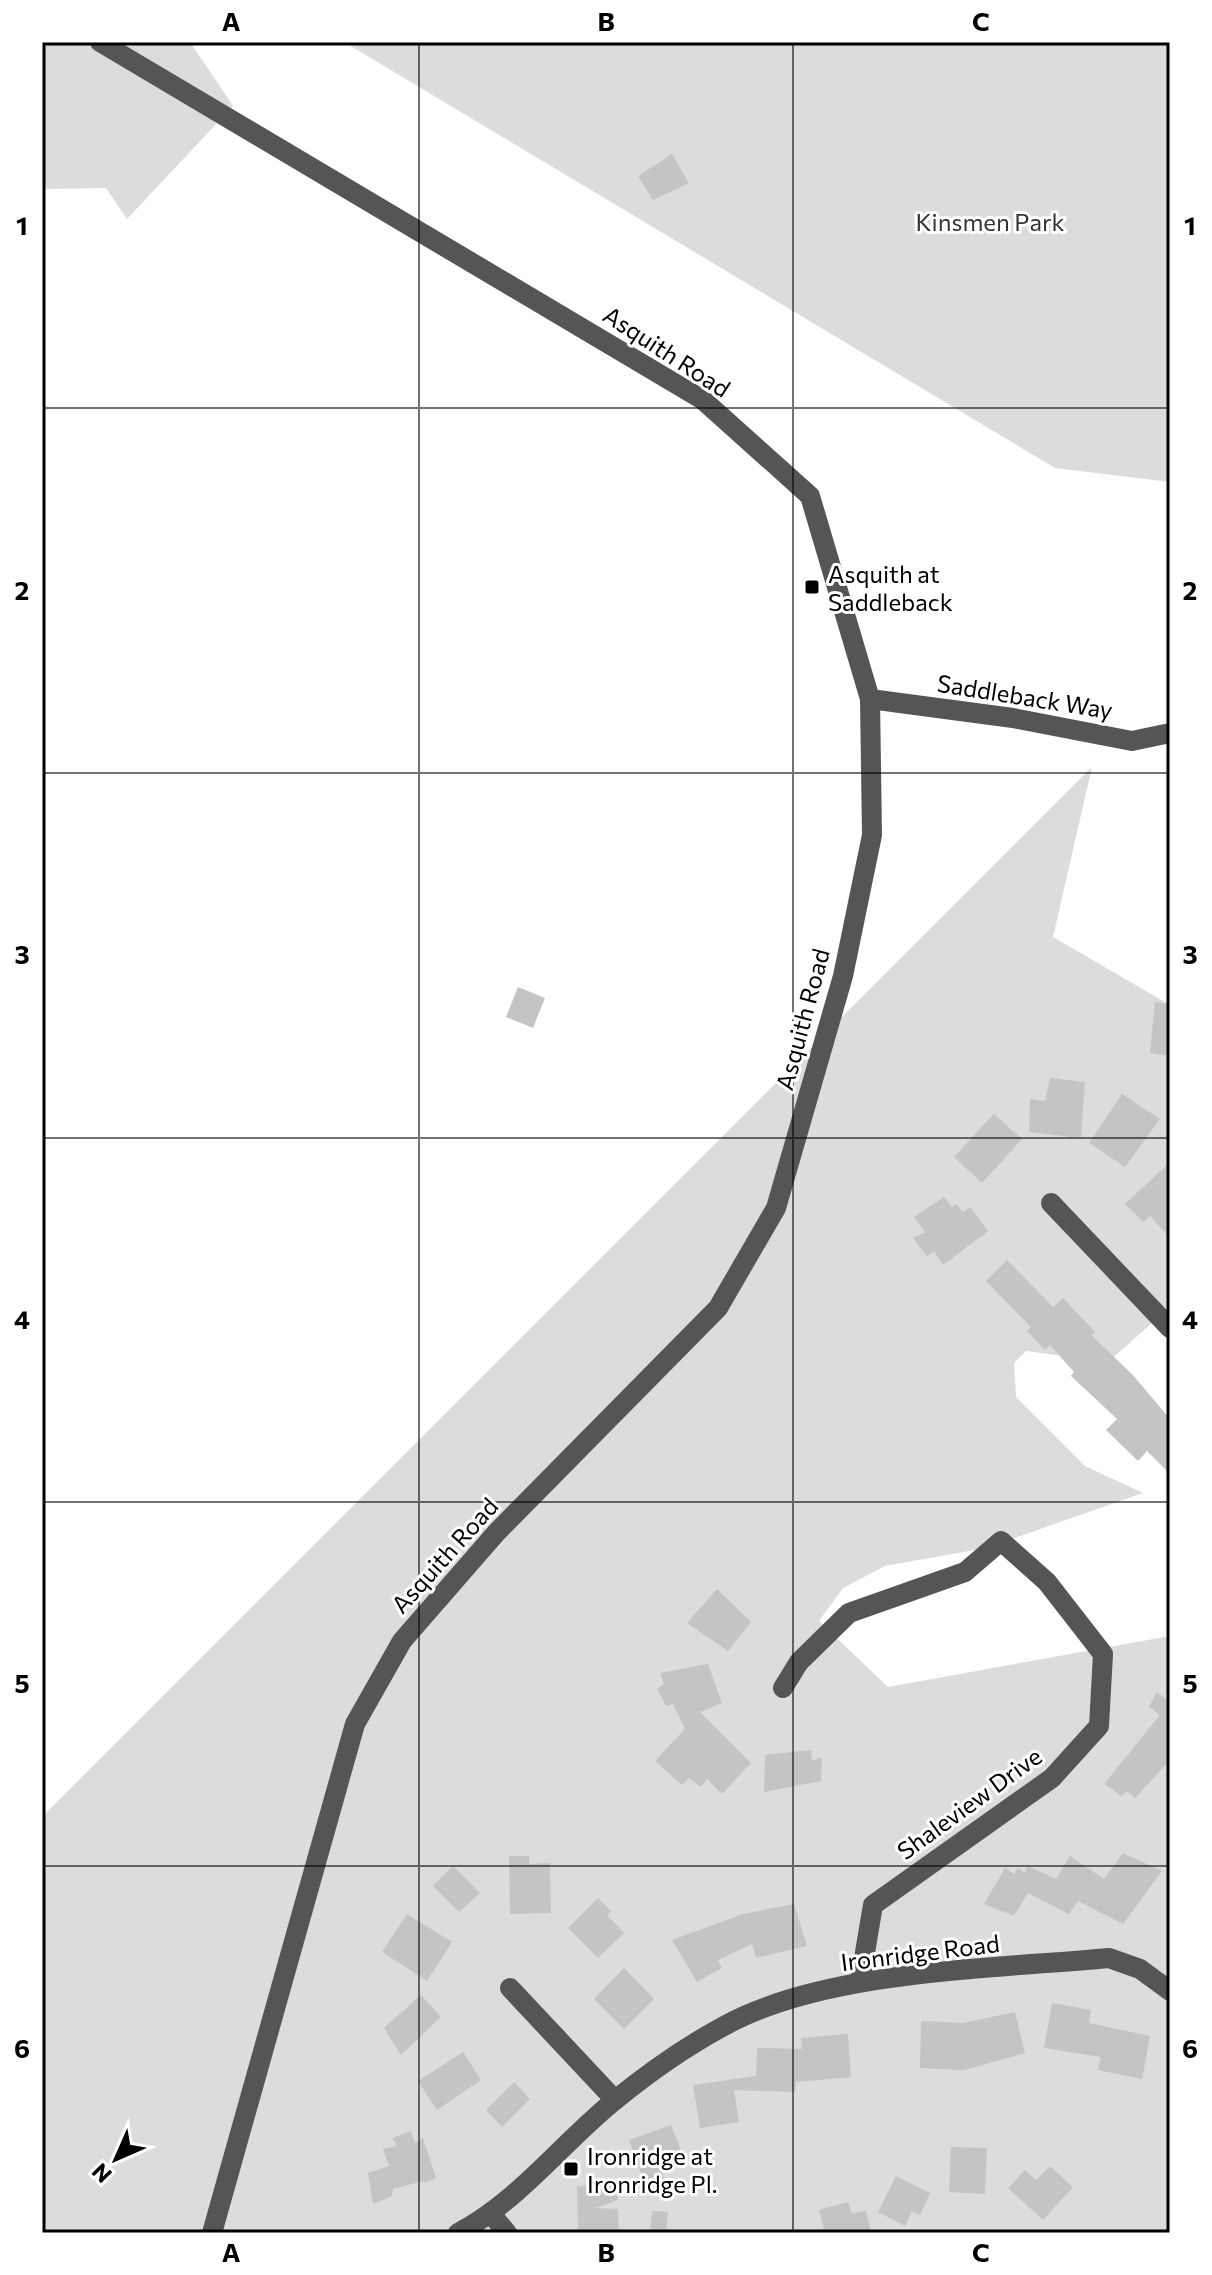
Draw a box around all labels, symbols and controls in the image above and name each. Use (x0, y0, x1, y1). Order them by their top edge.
text: A (222, 5, 241, 36)
text: B (597, 5, 615, 36)
text: C (972, 5, 990, 36)
park label: Kinsmen Park (915, 207, 1065, 236)
text: 1 (16, 209, 28, 240)
text: 1 (1184, 209, 1196, 240)
street label: Asquith Road (598, 299, 736, 403)
place label: Asquith at Saddleback (828, 559, 953, 616)
text: 2 (15, 574, 29, 605)
text: 2 (1183, 574, 1197, 605)
marker: Asquith at Saddleback (803, 578, 821, 596)
street label: Saddleback Way (935, 668, 1115, 724)
text: 3 (14, 938, 30, 969)
text: 3 (1182, 938, 1198, 969)
street label: Asquith Road (769, 945, 835, 1093)
text: 4 (14, 1303, 30, 1334)
text: 4 (1182, 1303, 1198, 1334)
street label: Asquith Road (385, 1491, 503, 1619)
text: 5 (14, 1667, 30, 1698)
text: 5 (1182, 1667, 1198, 1698)
street label: Shaleview Drive (891, 1741, 1047, 1865)
street label: Ironridge Road (839, 1928, 1001, 1976)
text: 6 (14, 2032, 30, 2063)
text: 6 (1182, 2032, 1198, 2063)
north arrow (76, 2119, 156, 2199)
place label: Ironridge at Ironridge Pl. (587, 2141, 717, 2198)
text: N (86, 2158, 117, 2189)
marker: Ironridge at Ironridge Pl. (562, 2160, 580, 2178)
text: A (222, 2236, 241, 2267)
text: B (597, 2236, 615, 2267)
text: C (972, 2236, 990, 2267)

